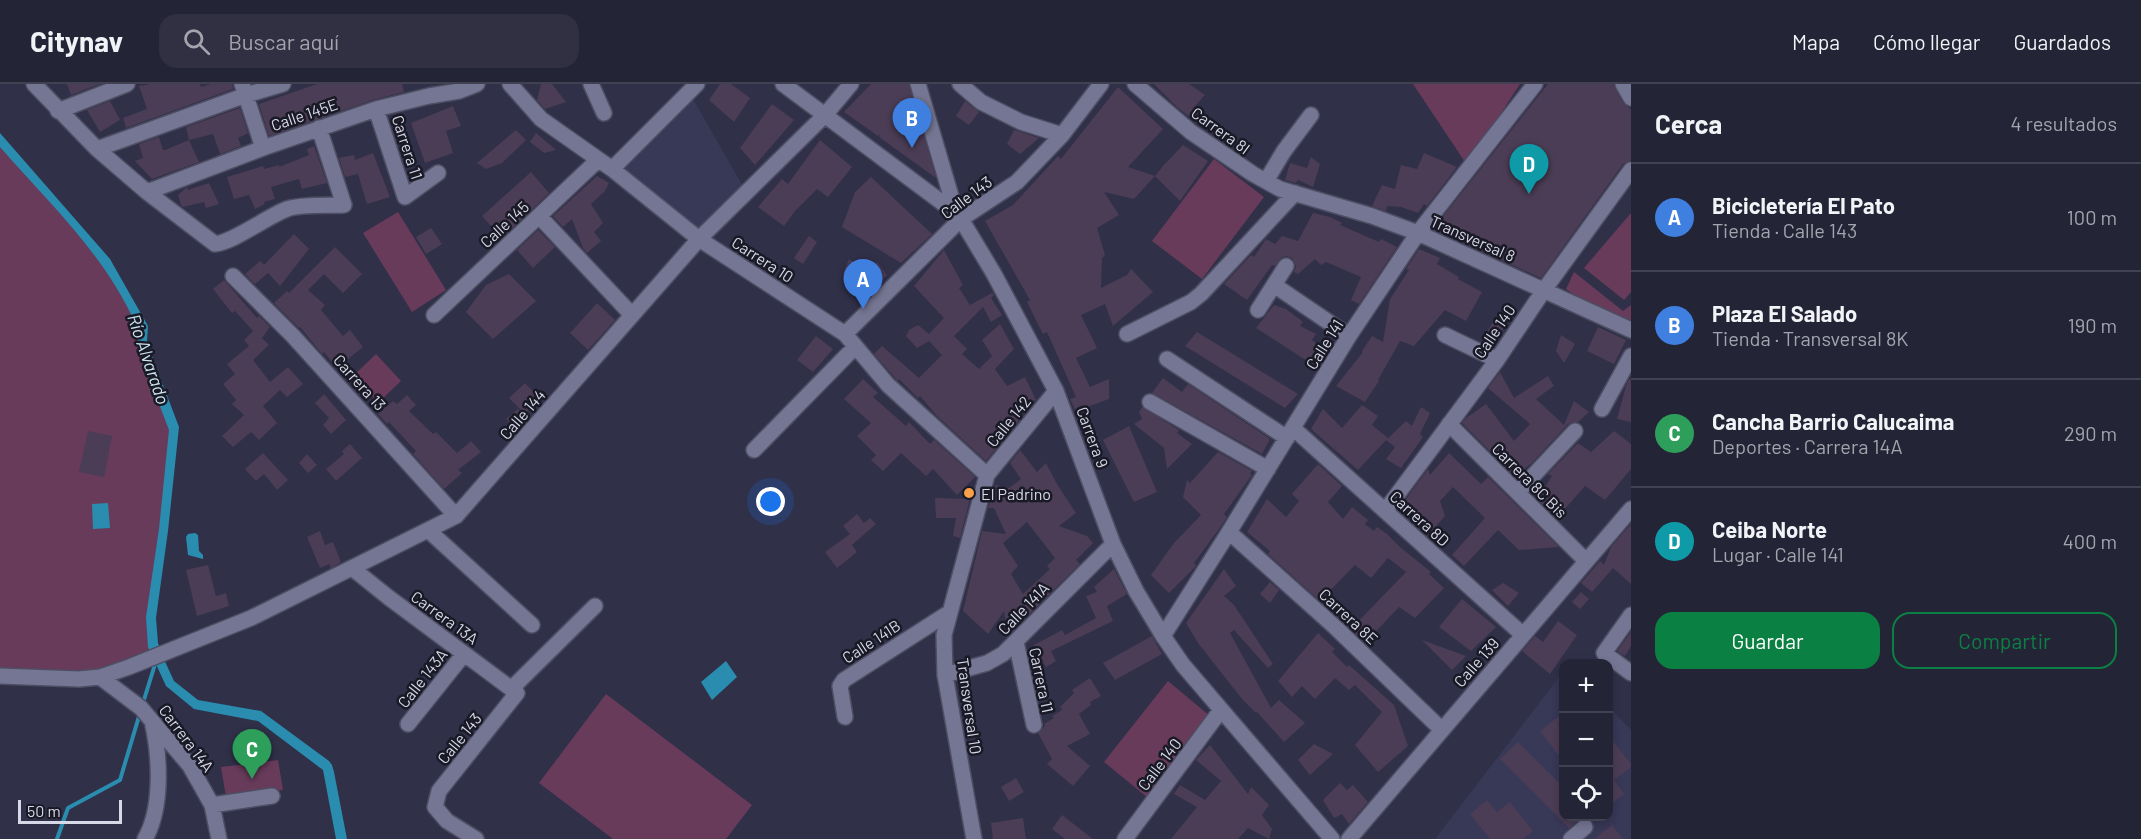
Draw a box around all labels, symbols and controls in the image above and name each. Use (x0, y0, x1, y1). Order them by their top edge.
search box (159, 14, 579, 68)
text: Citynav (30, 24, 123, 58)
icon: search (180, 25, 213, 58)
text: Buscar aquí (228, 28, 339, 54)
text: Mapa (1792, 29, 1840, 54)
text: Cómo llegar (1873, 29, 1980, 54)
text: Guardados (2013, 29, 2111, 54)
street label: Calle 145E (268, 94, 340, 134)
pin: B (892, 98, 932, 148)
street label: Carrera 8I (1188, 102, 1254, 158)
text: Cerca (1655, 108, 1722, 139)
text: 4 resultados (2010, 111, 2117, 135)
street label: Carrera 11 (389, 113, 427, 181)
pin: D (1510, 144, 1549, 194)
street label: Calle 143 (937, 171, 995, 223)
text: Bicicletería El Pato (1712, 192, 1895, 218)
street label: Calle 145 (476, 197, 532, 251)
text: A (1668, 205, 1681, 229)
text: 100 m (2067, 205, 2117, 229)
street label: Transversal 8 (1428, 211, 1518, 265)
text: Tienda · Calle 143 (1712, 218, 1857, 242)
street label: Carrera 10 (729, 232, 797, 286)
pin: A (844, 260, 882, 309)
text: Plaza El Salado (1712, 300, 1857, 326)
street label: Calle 140 (1469, 301, 1519, 361)
water label: Río Alvarado (123, 311, 175, 407)
text: B (1668, 313, 1681, 337)
text: 190 m (2068, 313, 2117, 337)
street label: Calle 141 (1301, 315, 1347, 373)
text: Tienda · Transversal 8K (1712, 326, 1909, 350)
street label: Carrera 13 (330, 350, 390, 414)
street label: Calle 144 (495, 385, 549, 443)
street label: Calle 142 (982, 392, 1034, 450)
street label: Carrera 9 (1073, 404, 1113, 470)
text: Cancha Barrio Calucaima (1712, 408, 1954, 434)
text: C (1668, 421, 1681, 445)
text: 290 m (2064, 421, 2117, 445)
text: Deportes · Carrera 14A (1712, 434, 1903, 458)
street label: Carrera 8C Bis (1489, 439, 1571, 521)
place label: El Padrino (981, 484, 1051, 503)
marker: El Padrino (962, 486, 976, 500)
street label: Carrera 8D (1386, 486, 1454, 550)
your location (756, 487, 785, 516)
text: Ceiba Norte (1712, 516, 1827, 542)
text: D (1668, 529, 1681, 553)
text: 400 m (2063, 529, 2117, 553)
text: Lugar · Calle 141 (1712, 542, 1844, 566)
street label: Calle 141A (994, 578, 1053, 638)
street label: Carrera 8E (1316, 584, 1382, 648)
street label: Carrera 13A (408, 586, 483, 648)
button: Guardar (1655, 612, 1880, 669)
button: Compartir (1892, 612, 2117, 669)
street label: Calle 141B (838, 615, 904, 667)
street label: Calle 139 (1449, 633, 1503, 691)
street label: Calle 143A (393, 645, 451, 711)
street label: Carrera 11 (1026, 646, 1058, 714)
street label: Transversal 10 (954, 657, 986, 755)
map controls (1559, 659, 1613, 821)
button: + (1559, 659, 1613, 713)
street label: Carrera 14A (156, 701, 219, 776)
street label: Calle 143 (433, 709, 485, 767)
button: − (1559, 713, 1613, 767)
pin: C (232, 730, 272, 779)
street label: Calle 140 (1133, 734, 1185, 794)
button: locate (1559, 767, 1613, 821)
scale bar (18, 797, 122, 824)
text: 50 m (27, 801, 61, 820)

